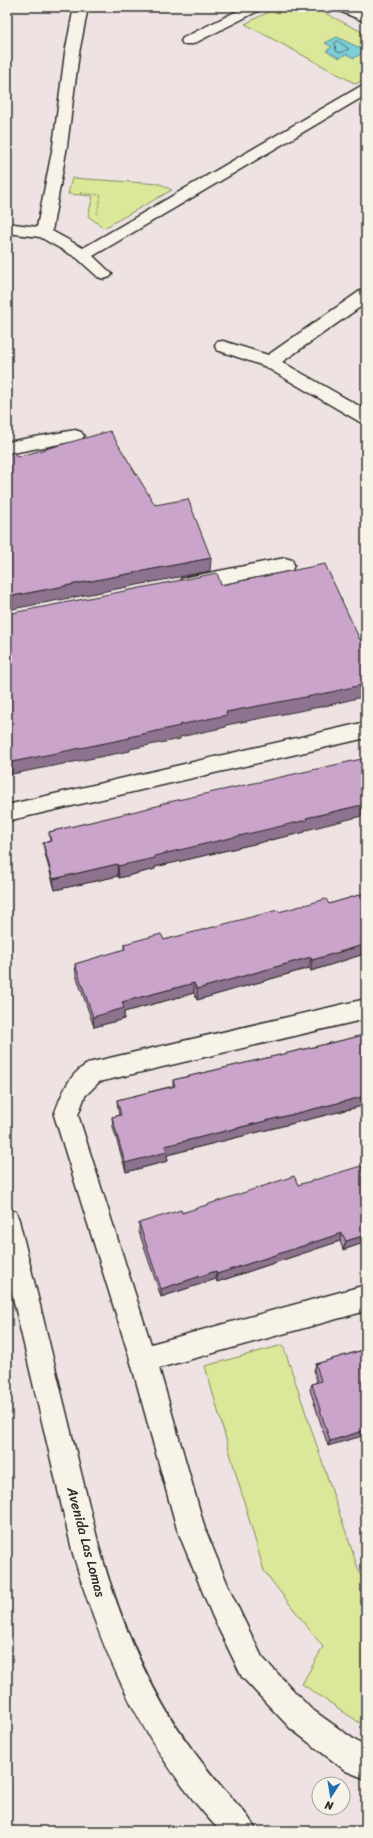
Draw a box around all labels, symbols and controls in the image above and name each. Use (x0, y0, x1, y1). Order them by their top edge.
street label: Avenida Las Lomas (59, 1483, 113, 1600)
north arrow (311, 1776, 351, 1816)
text: N (323, 1795, 336, 1816)

